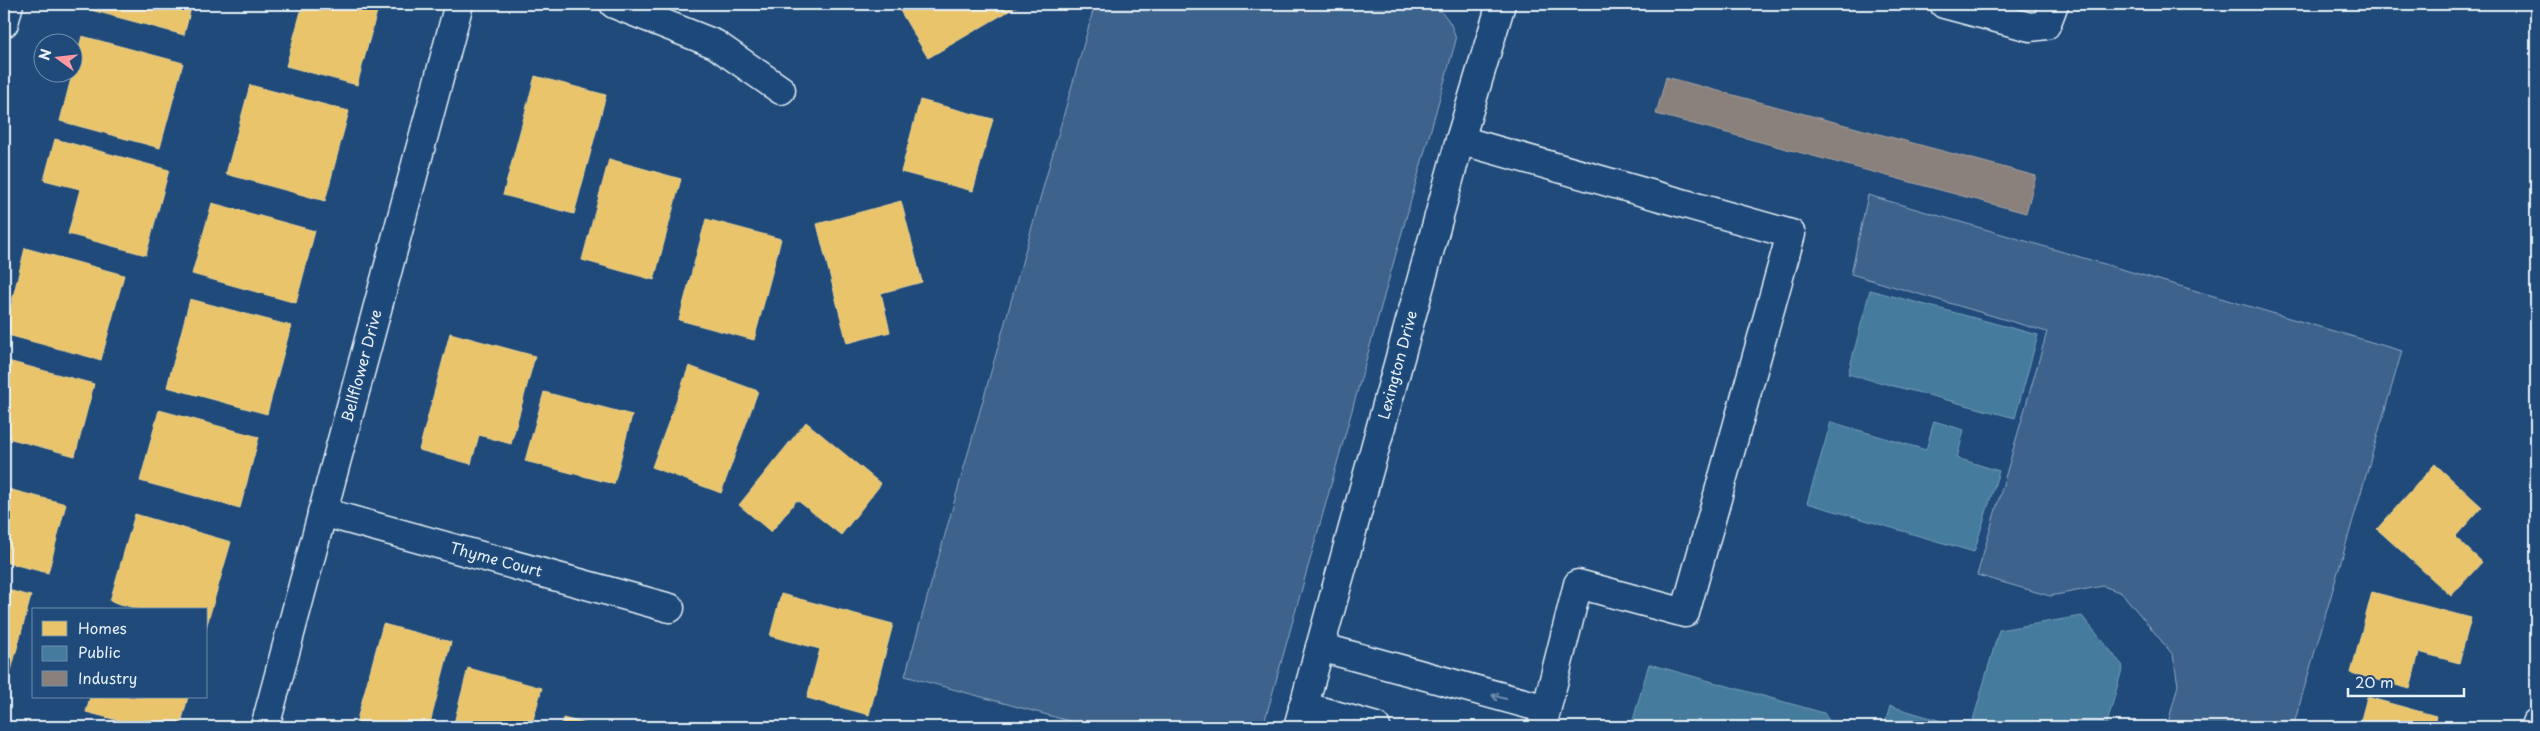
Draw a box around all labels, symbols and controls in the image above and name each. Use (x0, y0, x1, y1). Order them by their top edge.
north arrow (32, 32, 82, 82)
text: N (33, 46, 57, 63)
street label: Bellflower Drive (334, 307, 387, 425)
street label: Lexington Drive (1371, 308, 1422, 422)
street label: Thyme Court (448, 535, 545, 582)
legend (32, 608, 208, 698)
text: Homes (78, 616, 127, 639)
text: Public (78, 640, 121, 663)
text: Industry (78, 666, 137, 689)
scale bar (2348, 666, 2464, 698)
text: 20 m (2355, 670, 2394, 693)
one-way arrow (1492, 691, 1508, 701)

